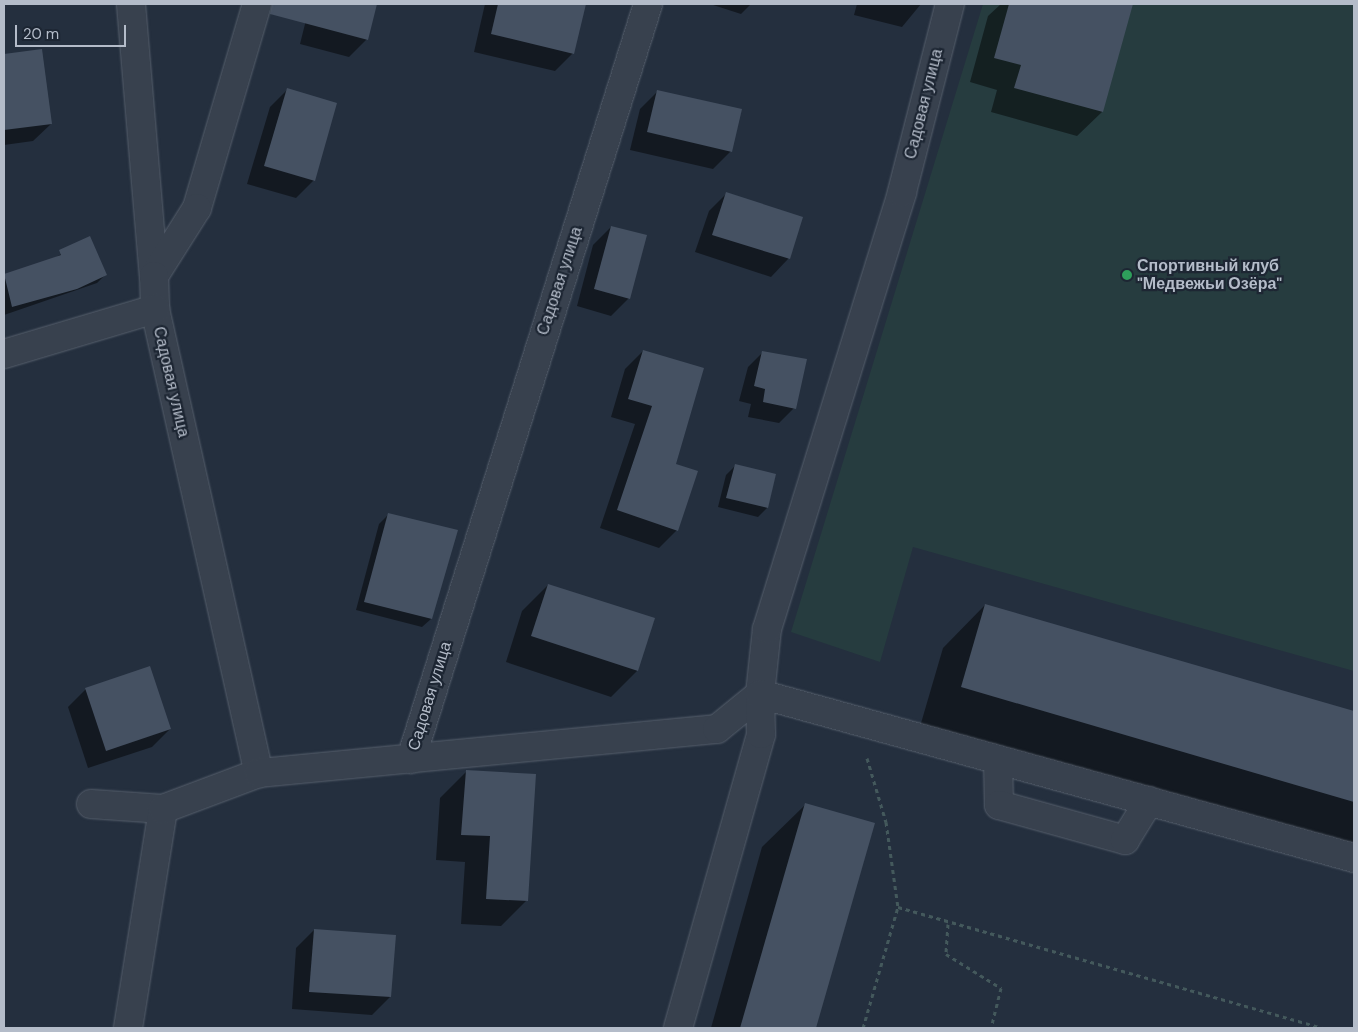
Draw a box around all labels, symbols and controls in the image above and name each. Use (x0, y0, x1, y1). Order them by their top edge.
scale bar (18, 15, 129, 47)
text: 20 m (23, 24, 59, 44)
street label: Садовая улица (901, 47, 947, 161)
street label: Садовая улица (533, 224, 587, 338)
place label: Спортивный клуб "Медвежьи Озёра" (1137, 256, 1282, 294)
marker: Спортивный клуб "Медвежьи Озёра" (1121, 269, 1133, 281)
street label: Садовая улица (149, 325, 193, 439)
street label: Садовая улица (404, 639, 456, 753)

